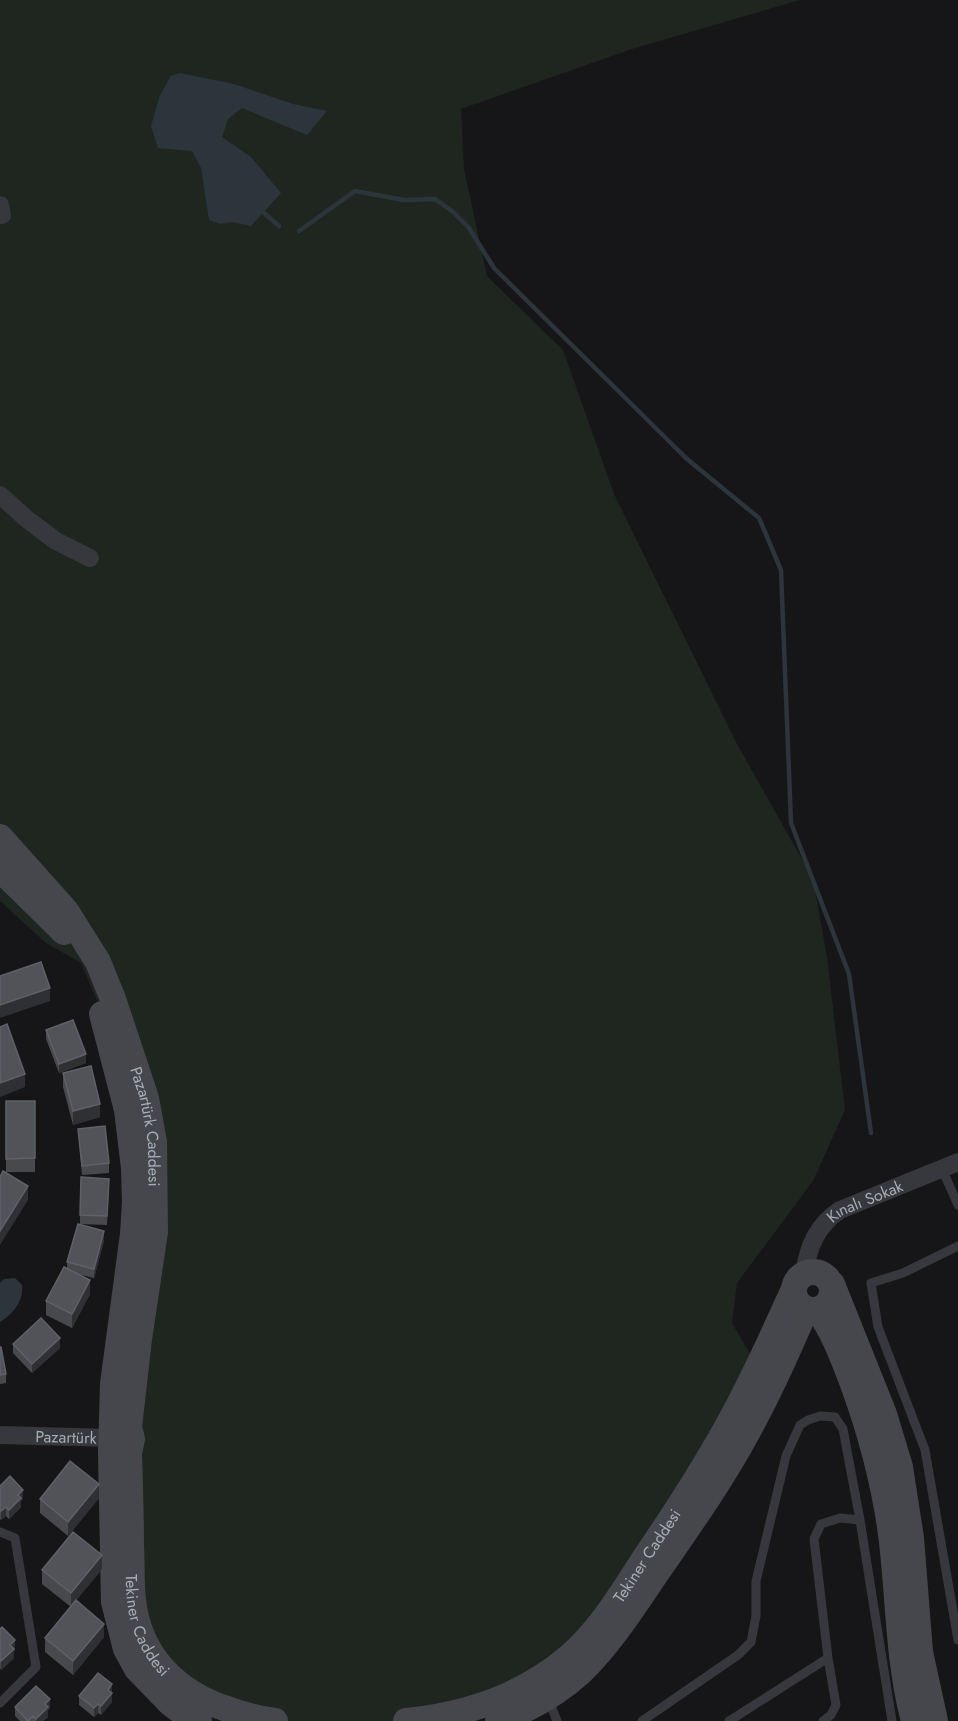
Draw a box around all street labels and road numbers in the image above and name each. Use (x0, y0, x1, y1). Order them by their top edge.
street label: Pazartürk Caddesi (125, 1063, 166, 1187)
street label: Kınalı Sokak (821, 1174, 907, 1228)
street label: Pazartürk (35, 1424, 98, 1449)
street label: Tekiner Caddesi (607, 1504, 686, 1607)
street label: Tekiner Caddesi (120, 1574, 175, 1681)

